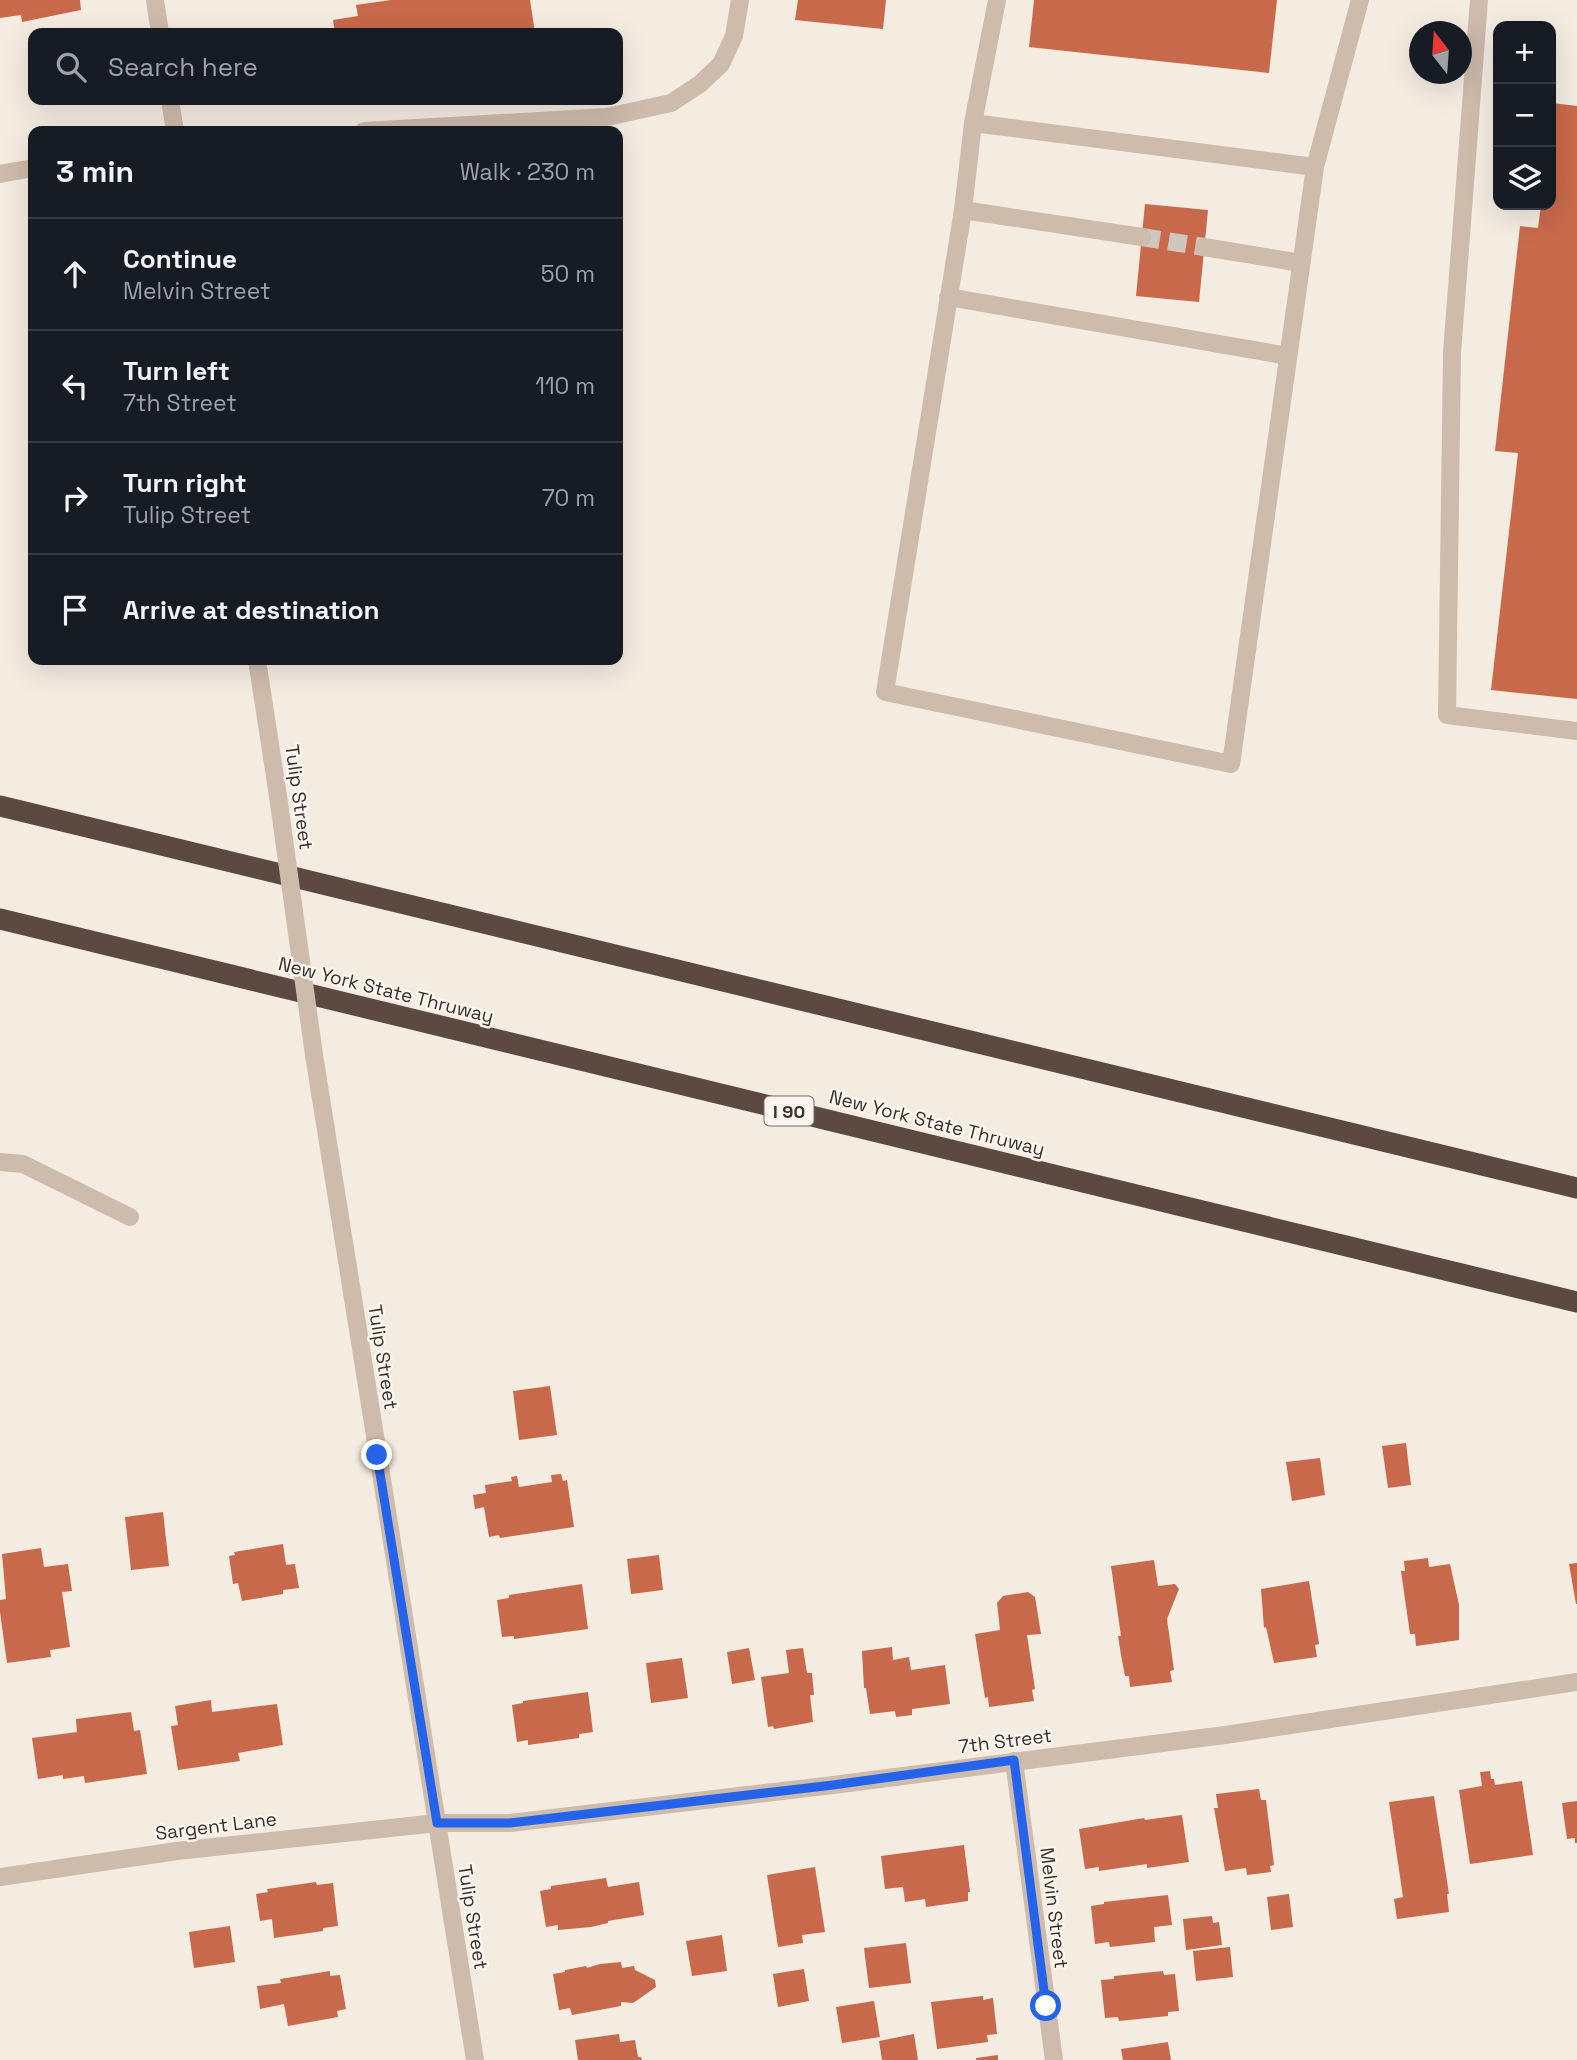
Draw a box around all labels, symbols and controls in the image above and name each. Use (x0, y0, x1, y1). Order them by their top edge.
north arrow (1409, 21, 1472, 84)
map controls (1493, 21, 1556, 210)
button: + (1493, 21, 1556, 84)
search box (28, 28, 623, 105)
icon: search (52, 48, 90, 86)
text: Search here (108, 50, 258, 84)
button: − (1493, 84, 1556, 147)
button: layers (1493, 147, 1556, 210)
text: 3 min (56, 152, 134, 191)
text: Walk · 230 m (460, 157, 595, 187)
text: Continue (123, 242, 237, 276)
icon: ahead (56, 255, 94, 293)
text: 50 m (541, 259, 595, 289)
text: Melvin Street (123, 276, 270, 306)
text: Turn left (123, 354, 230, 388)
icon: left (56, 367, 94, 405)
text: 110 m (535, 371, 595, 401)
text: 7th Street (123, 388, 237, 418)
text: Turn right (123, 466, 247, 500)
icon: right (56, 479, 94, 517)
text: 70 m (542, 483, 595, 513)
text: Tulip Street (123, 500, 251, 530)
icon: arrive (56, 591, 94, 629)
text: Arrive at destination (123, 593, 380, 627)
street label: Tulip Street (279, 743, 319, 851)
street label: New York State Thruway (276, 951, 496, 1029)
street label: New York State Thruway (827, 1084, 1047, 1162)
road number: I 90 (764, 1096, 814, 1126)
street label: Tulip Street (362, 1303, 404, 1411)
route end (361, 1439, 392, 1470)
street label: 7th Street (957, 1723, 1053, 1759)
street label: Sargent Lane (154, 1806, 278, 1846)
street label: Melvin Street (1034, 1846, 1074, 1970)
street label: Tulip Street (452, 1863, 494, 1971)
route start (1030, 1990, 1061, 2021)

